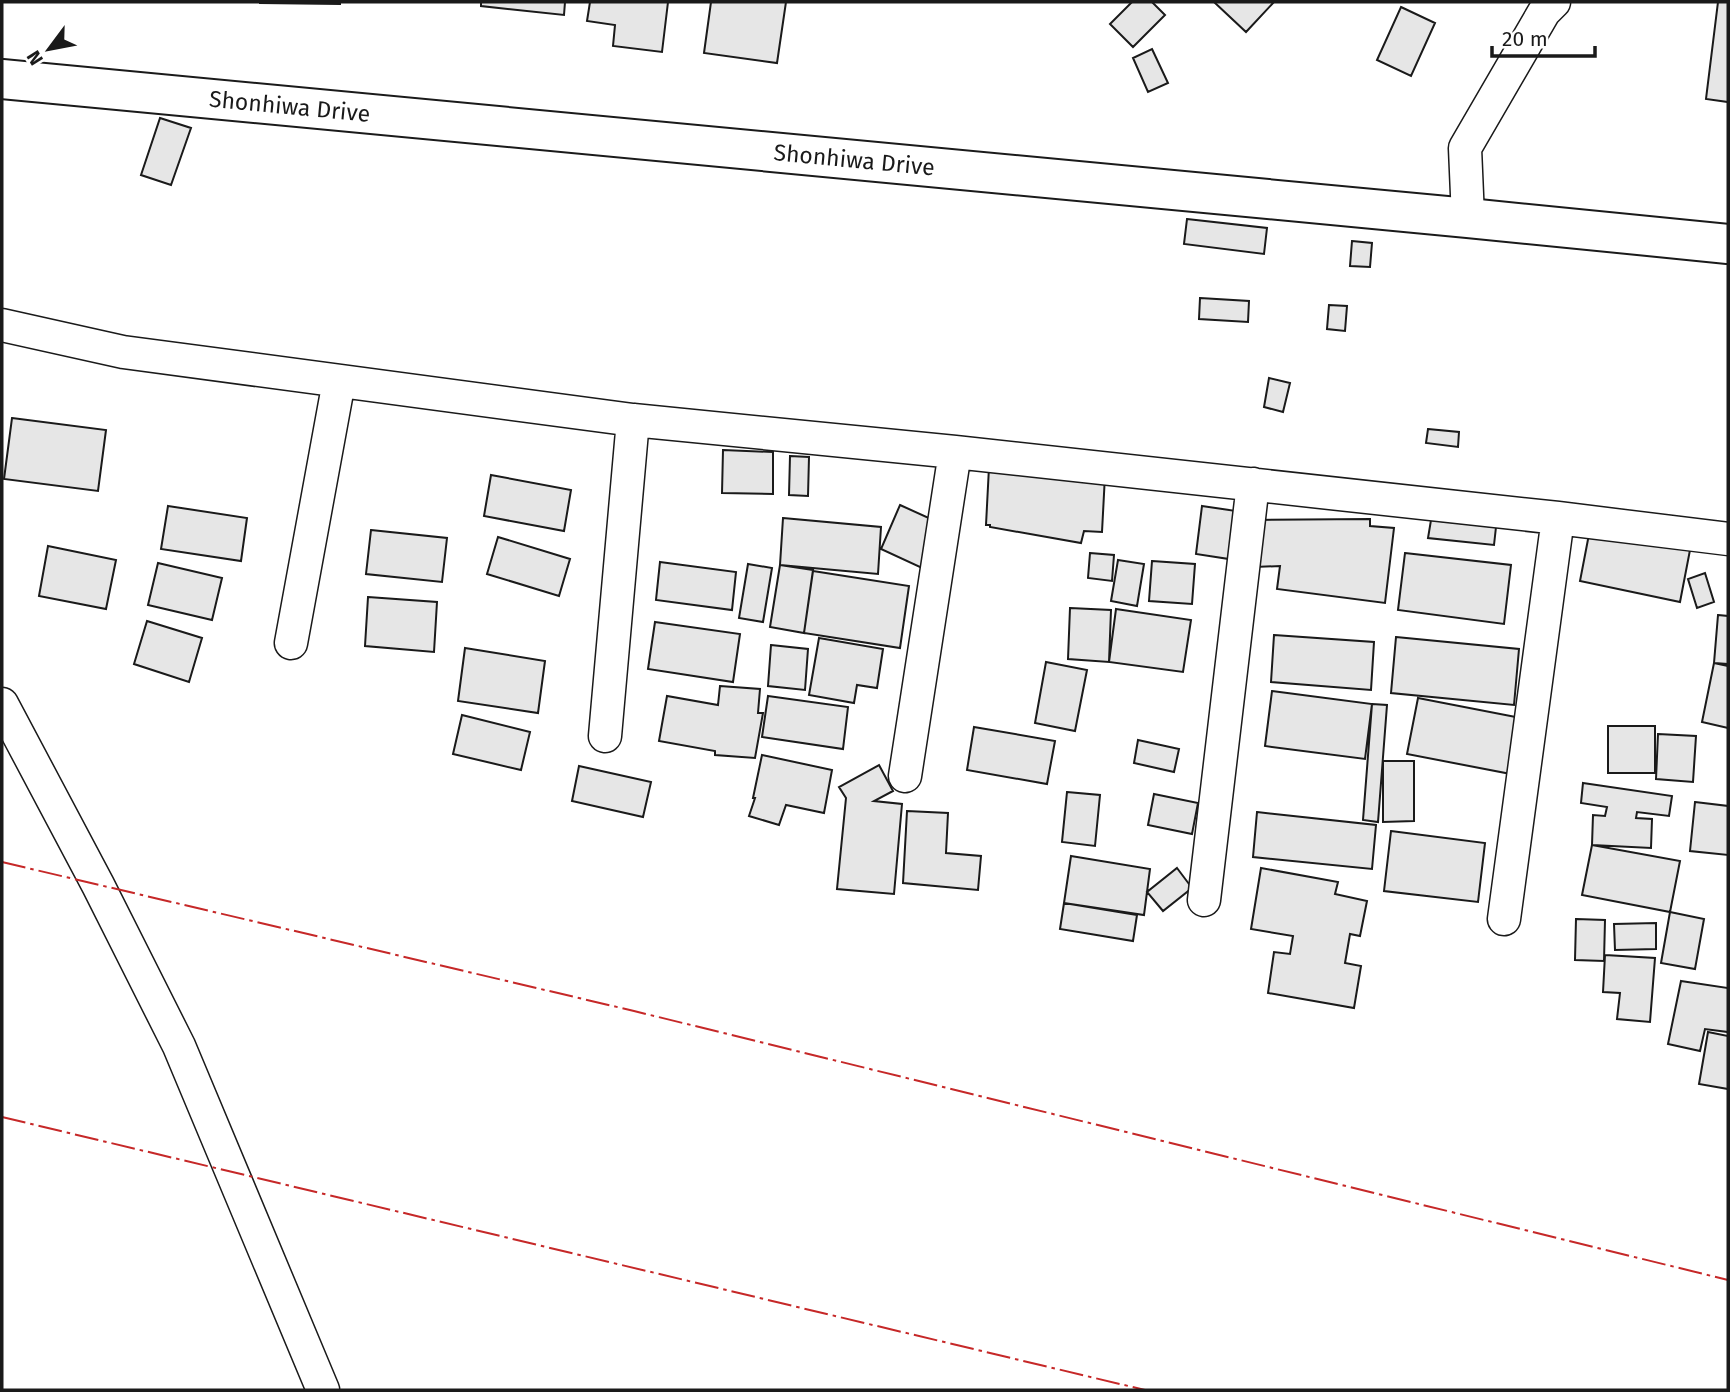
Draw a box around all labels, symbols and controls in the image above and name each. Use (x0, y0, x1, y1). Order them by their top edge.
north arrow (14, 14, 84, 84)
scale bar (1492, 14, 1595, 58)
text: 20 m (1502, 26, 1548, 52)
text: N (22, 46, 48, 69)
street label: Shonhiwa Drive (208, 85, 372, 128)
street label: Shonhiwa Drive (772, 138, 936, 181)

